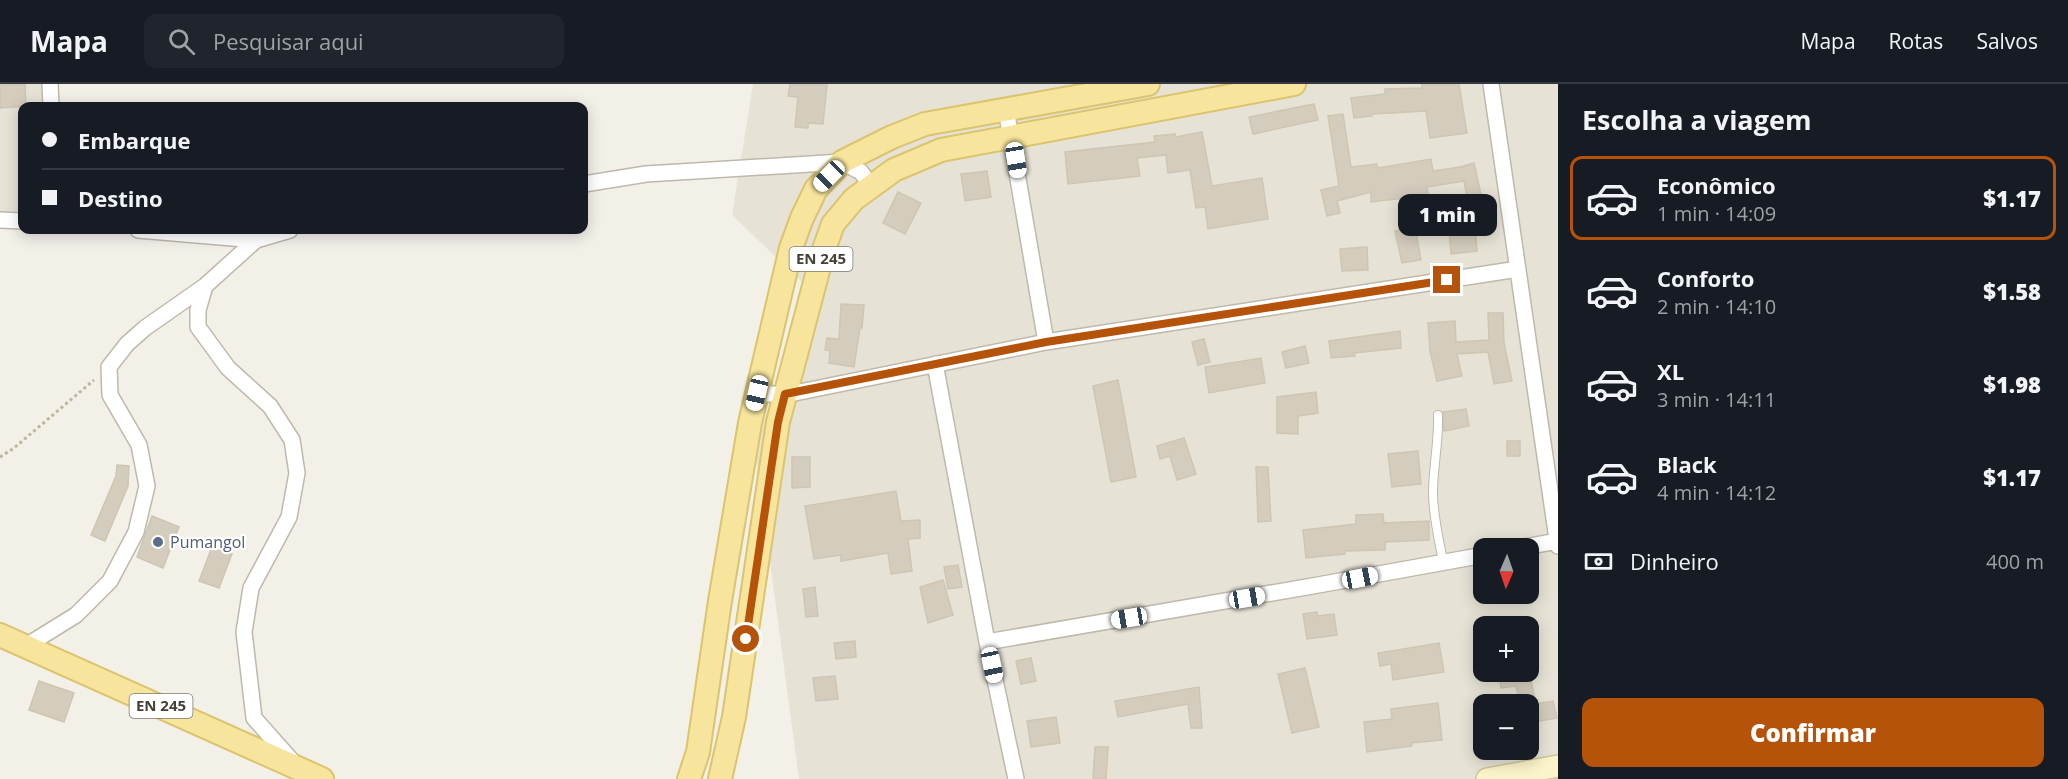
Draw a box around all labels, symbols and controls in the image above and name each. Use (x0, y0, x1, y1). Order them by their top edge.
search box (144, 14, 564, 68)
text: Mapa (30, 22, 108, 60)
icon: search (165, 25, 198, 58)
text: Pesquisar aqui (213, 26, 364, 56)
text: Mapa (1801, 27, 1856, 55)
text: Rotas (1889, 27, 1943, 55)
text: Salvos (1976, 27, 2038, 55)
text: Escolha a viagem (1582, 101, 1811, 138)
text: Embarque (78, 125, 191, 155)
car (1004, 141, 1028, 179)
car (810, 157, 848, 195)
text: Econômico (1657, 170, 1776, 200)
icon: car (1585, 171, 1639, 225)
text: Destino (78, 183, 163, 213)
text: $1.17 (1983, 183, 2041, 213)
callout: 1 min (1398, 193, 1496, 235)
text: 1 min · 14:09 (1657, 200, 1776, 227)
text: 1 min (1419, 201, 1476, 228)
road number: EN 245 (790, 247, 852, 271)
text: Conforto (1657, 263, 1754, 293)
icon: car (1585, 264, 1639, 318)
route end (1433, 266, 1460, 293)
text: $1.58 (1983, 276, 2041, 306)
text: 2 min · 14:10 (1657, 293, 1776, 320)
text: XL (1657, 356, 1684, 386)
icon: car (1585, 357, 1639, 411)
text: $1.98 (1983, 369, 2041, 399)
car (744, 373, 770, 413)
text: 3 min · 14:11 (1657, 386, 1776, 413)
text: Black (1657, 449, 1717, 479)
icon: car (1585, 450, 1639, 504)
text: $1.17 (1983, 462, 2041, 492)
text: 4 min · 14:12 (1657, 479, 1776, 506)
place label: Pumangol (170, 531, 245, 553)
marker: Pumangol (151, 535, 165, 549)
north arrow (1473, 538, 1539, 604)
map controls (1473, 538, 1539, 760)
icon: cash (1582, 545, 1615, 578)
text: Dinheiro (1630, 546, 1719, 576)
text: 400 m (1986, 548, 2044, 575)
car (1341, 566, 1379, 590)
car (1228, 586, 1266, 610)
car (1110, 606, 1148, 630)
button: + (1473, 616, 1539, 682)
route start (732, 625, 759, 652)
car (979, 646, 1005, 684)
road number: EN 245 (130, 694, 192, 718)
button: − (1473, 694, 1539, 760)
button: Confirmar (1582, 698, 2044, 767)

